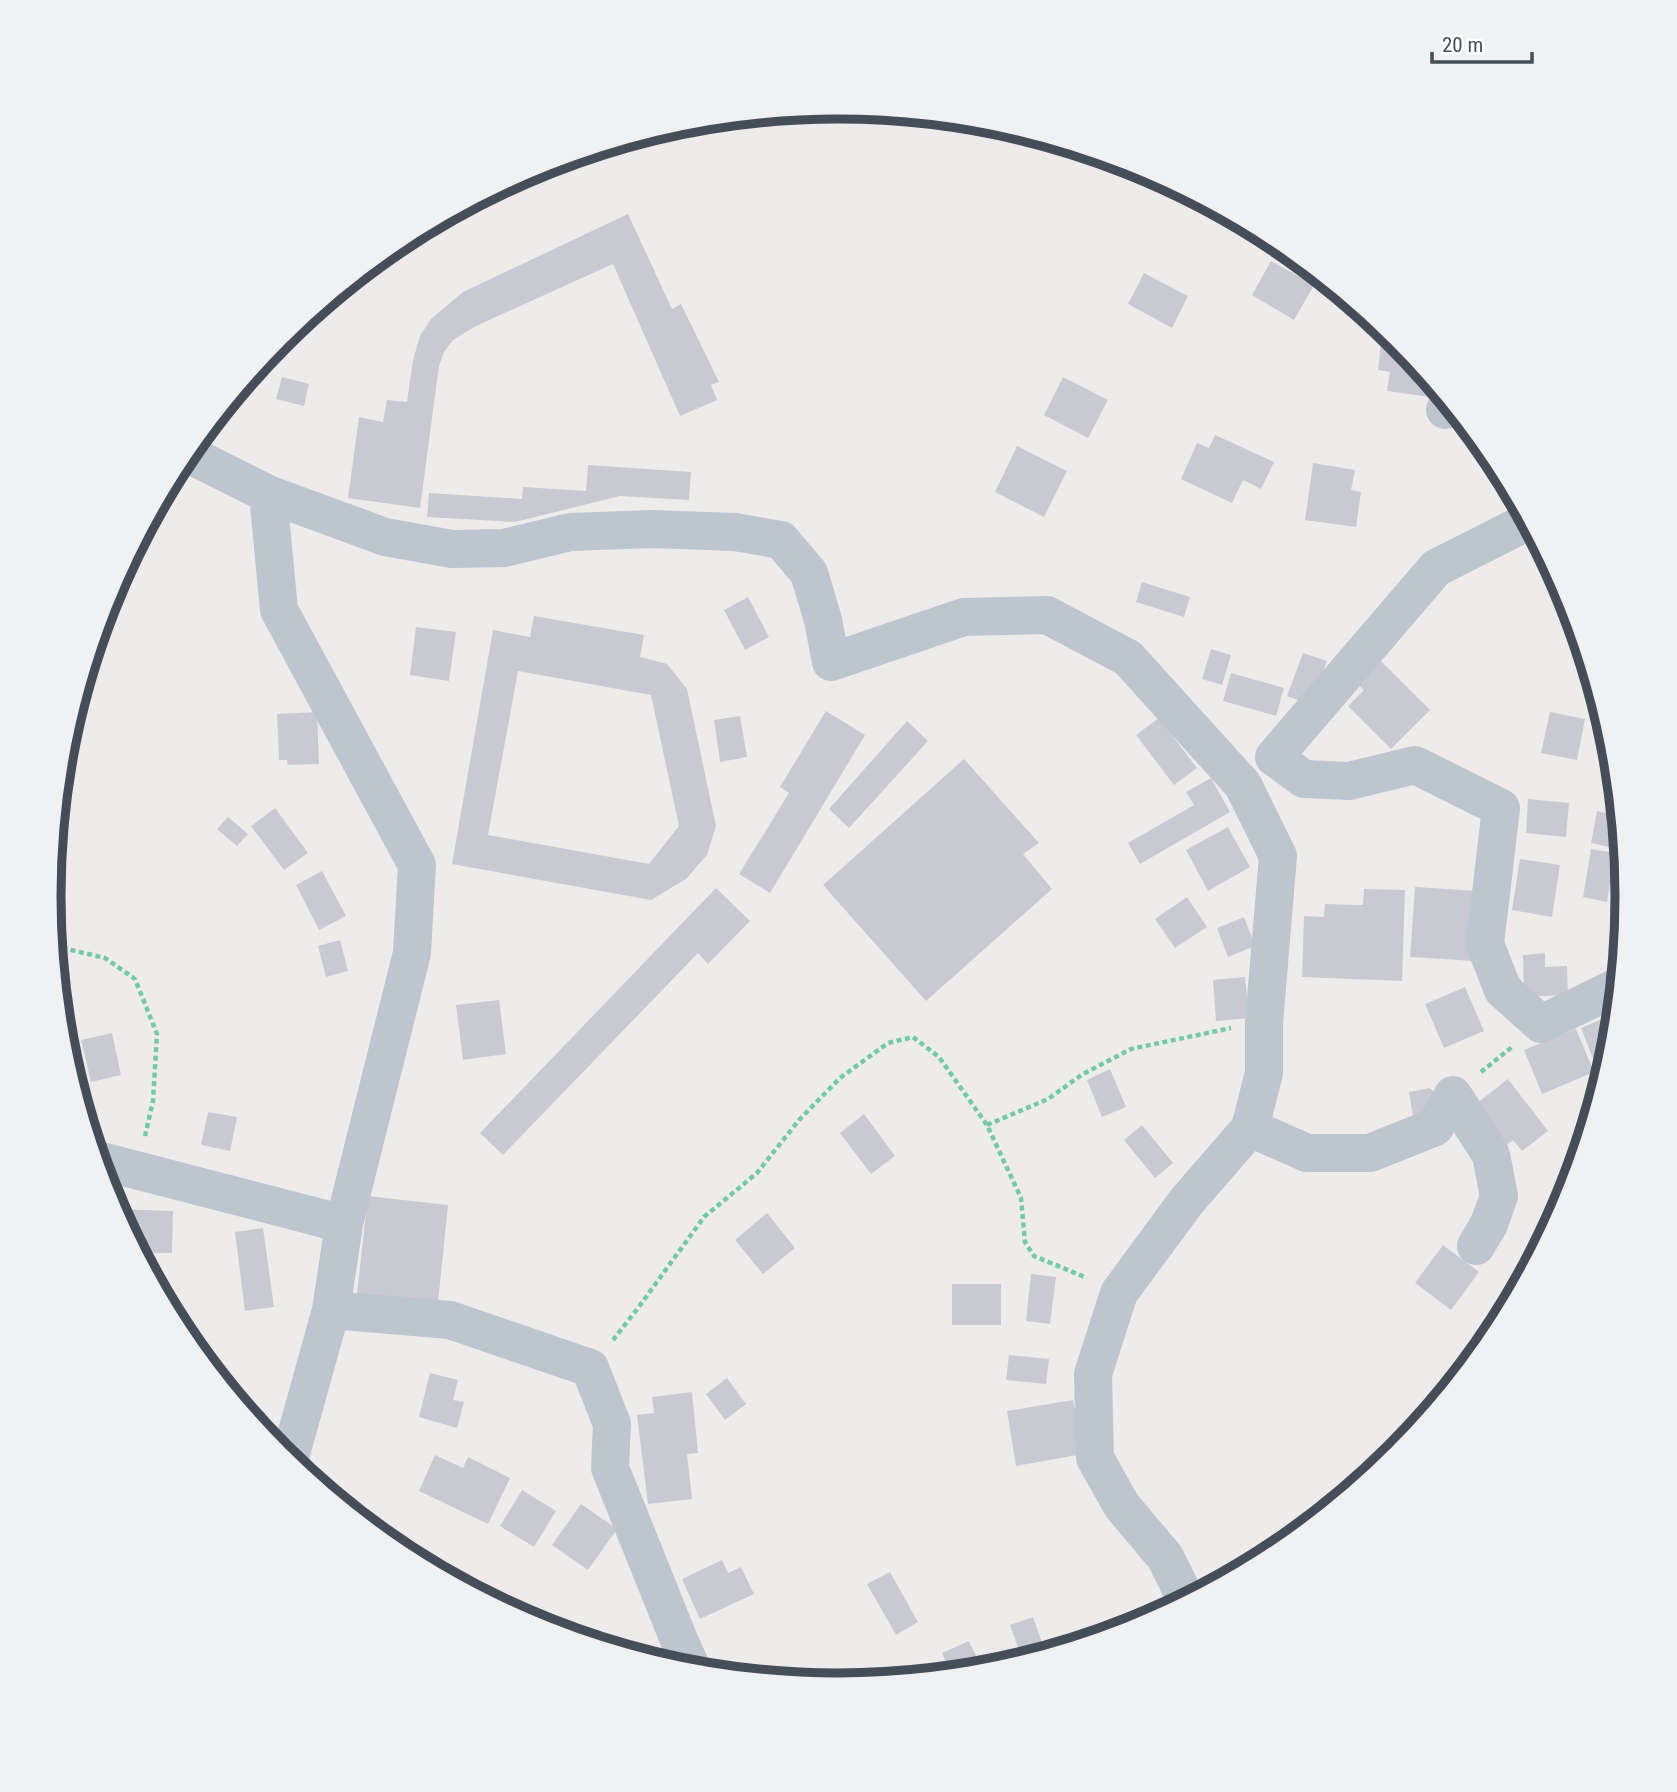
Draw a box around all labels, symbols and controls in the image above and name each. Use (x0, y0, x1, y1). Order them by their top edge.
scale bar (1432, 21, 1532, 65)
text: 20 m (1442, 33, 1483, 57)

